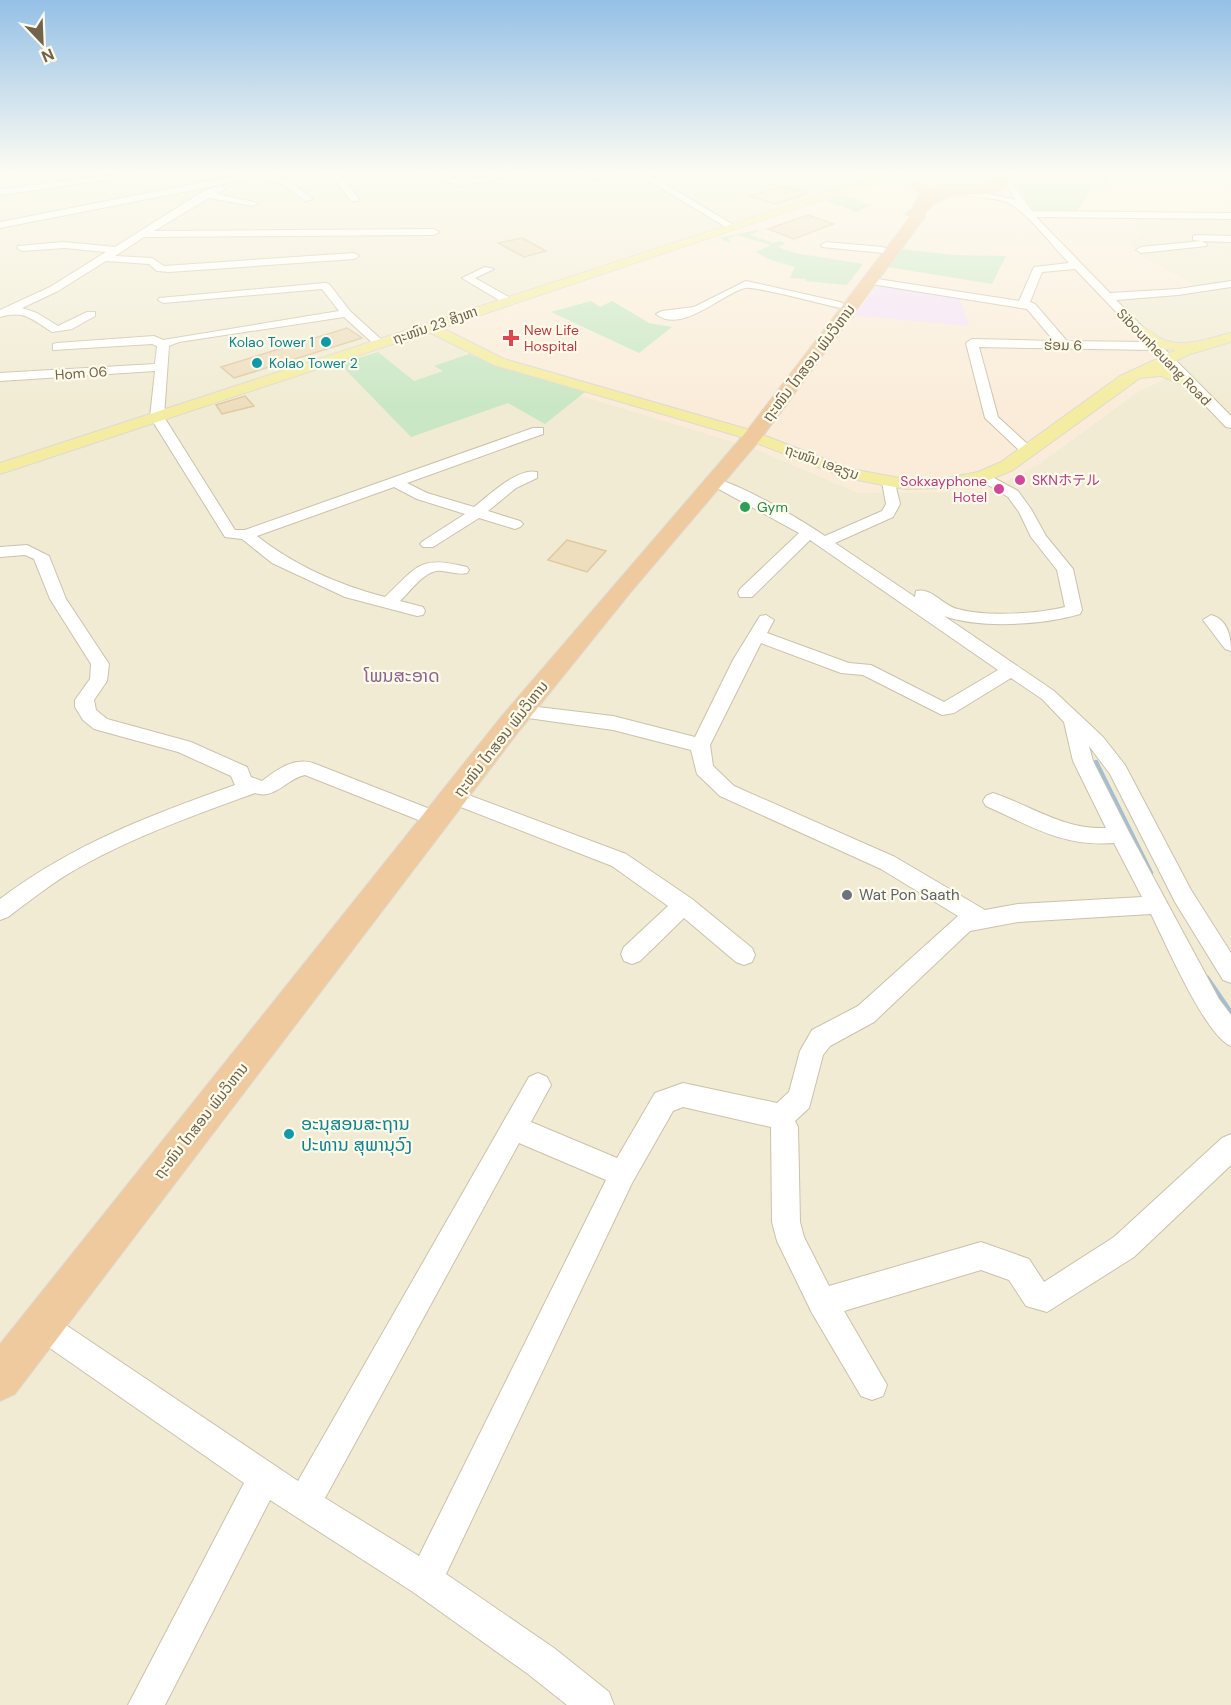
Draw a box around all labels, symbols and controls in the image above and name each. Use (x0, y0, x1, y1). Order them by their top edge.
north arrow (12, 12, 72, 72)
text: N (38, 43, 57, 67)
street label: ຖະໜົນ ໄກສອນ ພົມວິຫານ (758, 300, 860, 426)
street label: ຖະໜົນ 23 ສິງຫາ (390, 302, 480, 348)
street label: Sibounheuang Road (1113, 305, 1215, 409)
place label: New Life Hospital (524, 321, 579, 355)
marker: New Life Hospital (502, 329, 520, 347)
place label: Kolao Tower 1 (229, 333, 314, 351)
marker: Kolao Tower 1 (319, 335, 333, 349)
street label: ຮ່ອມ 6 (1044, 336, 1082, 354)
place label: Kolao Tower 2 (269, 354, 358, 372)
marker: Kolao Tower 2 (250, 356, 264, 370)
street label: Hom 06 (54, 362, 108, 384)
street label: ຖະໜົນ ເອຊຽນ (782, 440, 862, 484)
place label: SKNホテル (1032, 471, 1100, 489)
place label: Sokxayphone Hotel (900, 472, 987, 506)
marker: SKNホテル (1013, 473, 1027, 487)
marker: Sokxayphone Hotel (992, 482, 1006, 496)
place label: Gym (757, 498, 788, 516)
marker: Gym (738, 500, 752, 514)
district label: ໂພນສະອາດ (363, 664, 440, 688)
street label: ຖະໜົນ ໄກສອນ ພົມວິຫານ (449, 677, 553, 801)
place label: Wat Pon Saath (859, 885, 960, 905)
marker: Wat Pon Saath (840, 888, 854, 902)
street label: ຖະໜົນ ໄກສອນ ພົມວິຫານ (149, 1059, 253, 1183)
place label: ອະນຸສອນສະຖານ ປະທານ ສຸພານຸວົງ (301, 1112, 412, 1157)
marker: ອະນຸສອນສະຖານ ປະທານ ສຸພານຸວົງ (282, 1127, 296, 1141)

